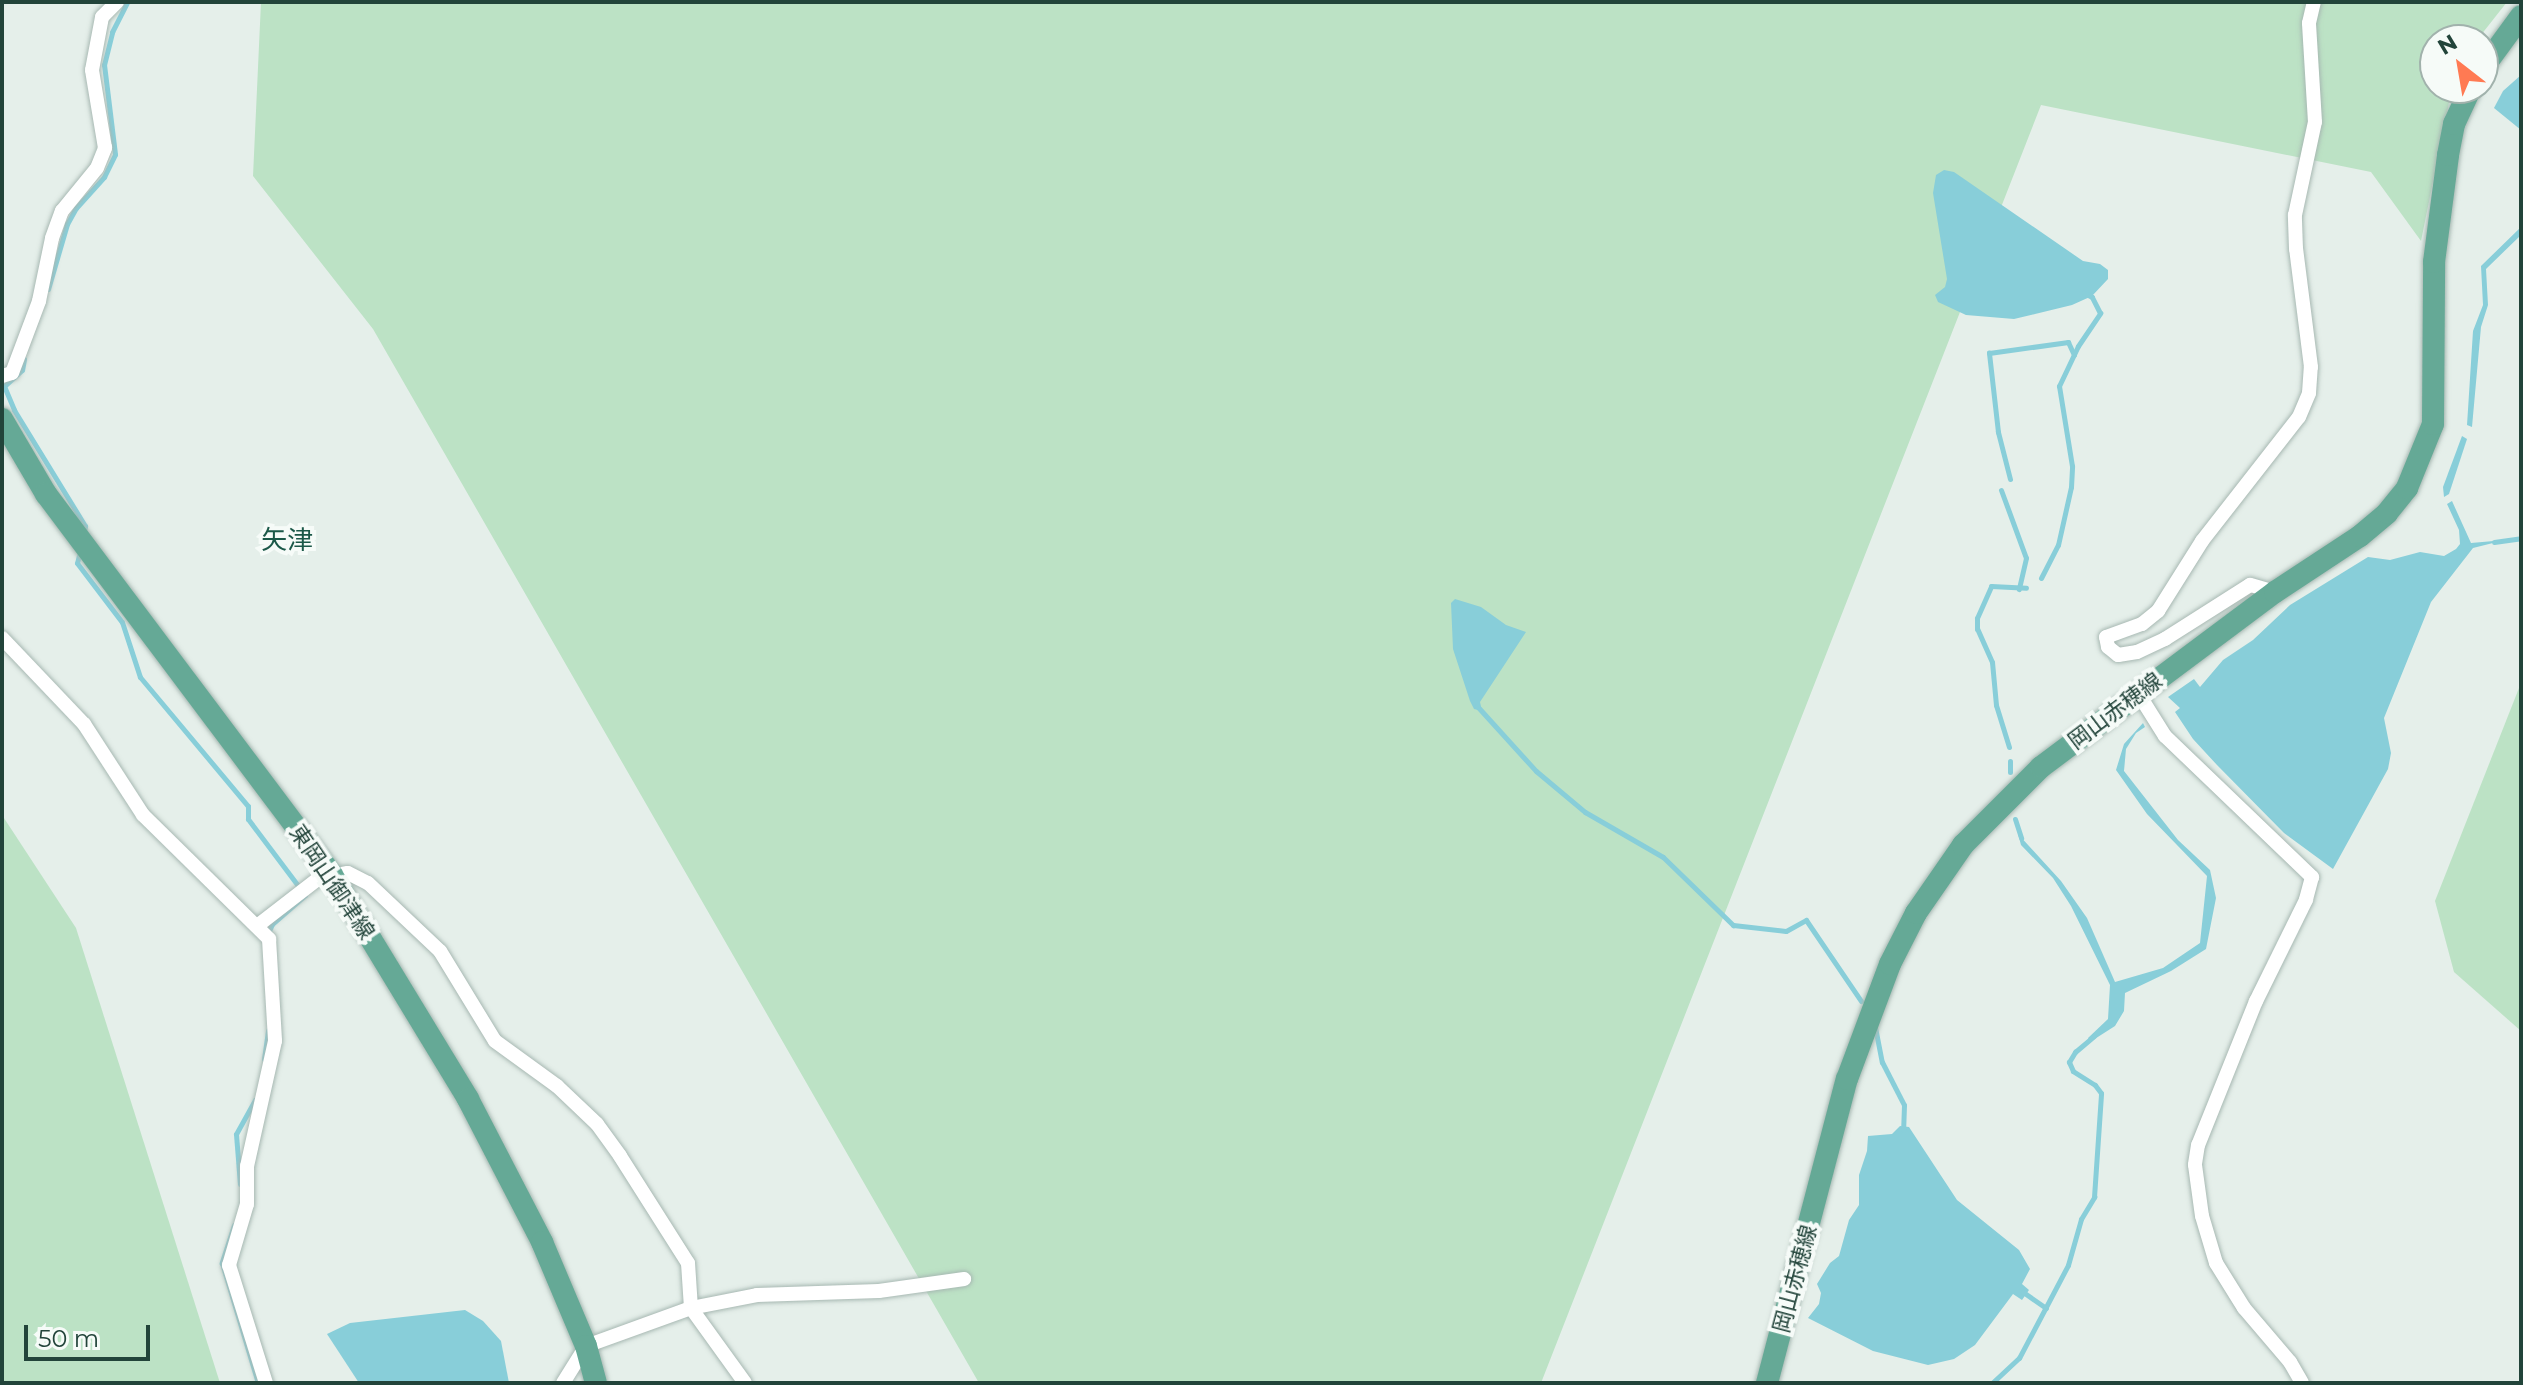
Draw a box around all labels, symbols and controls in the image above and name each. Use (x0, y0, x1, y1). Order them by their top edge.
north arrow (2419, 24, 2499, 104)
text: N (2433, 29, 2462, 61)
district label: 矢津 (261, 525, 313, 557)
street label: 岡山赤穂線 (2063, 667, 2167, 755)
street label: 東岡山御津線 (284, 820, 380, 944)
street label: 岡山赤穂線 (1768, 1222, 1822, 1336)
scale bar (28, 1309, 154, 1359)
text: 50 m (38, 1324, 99, 1353)

